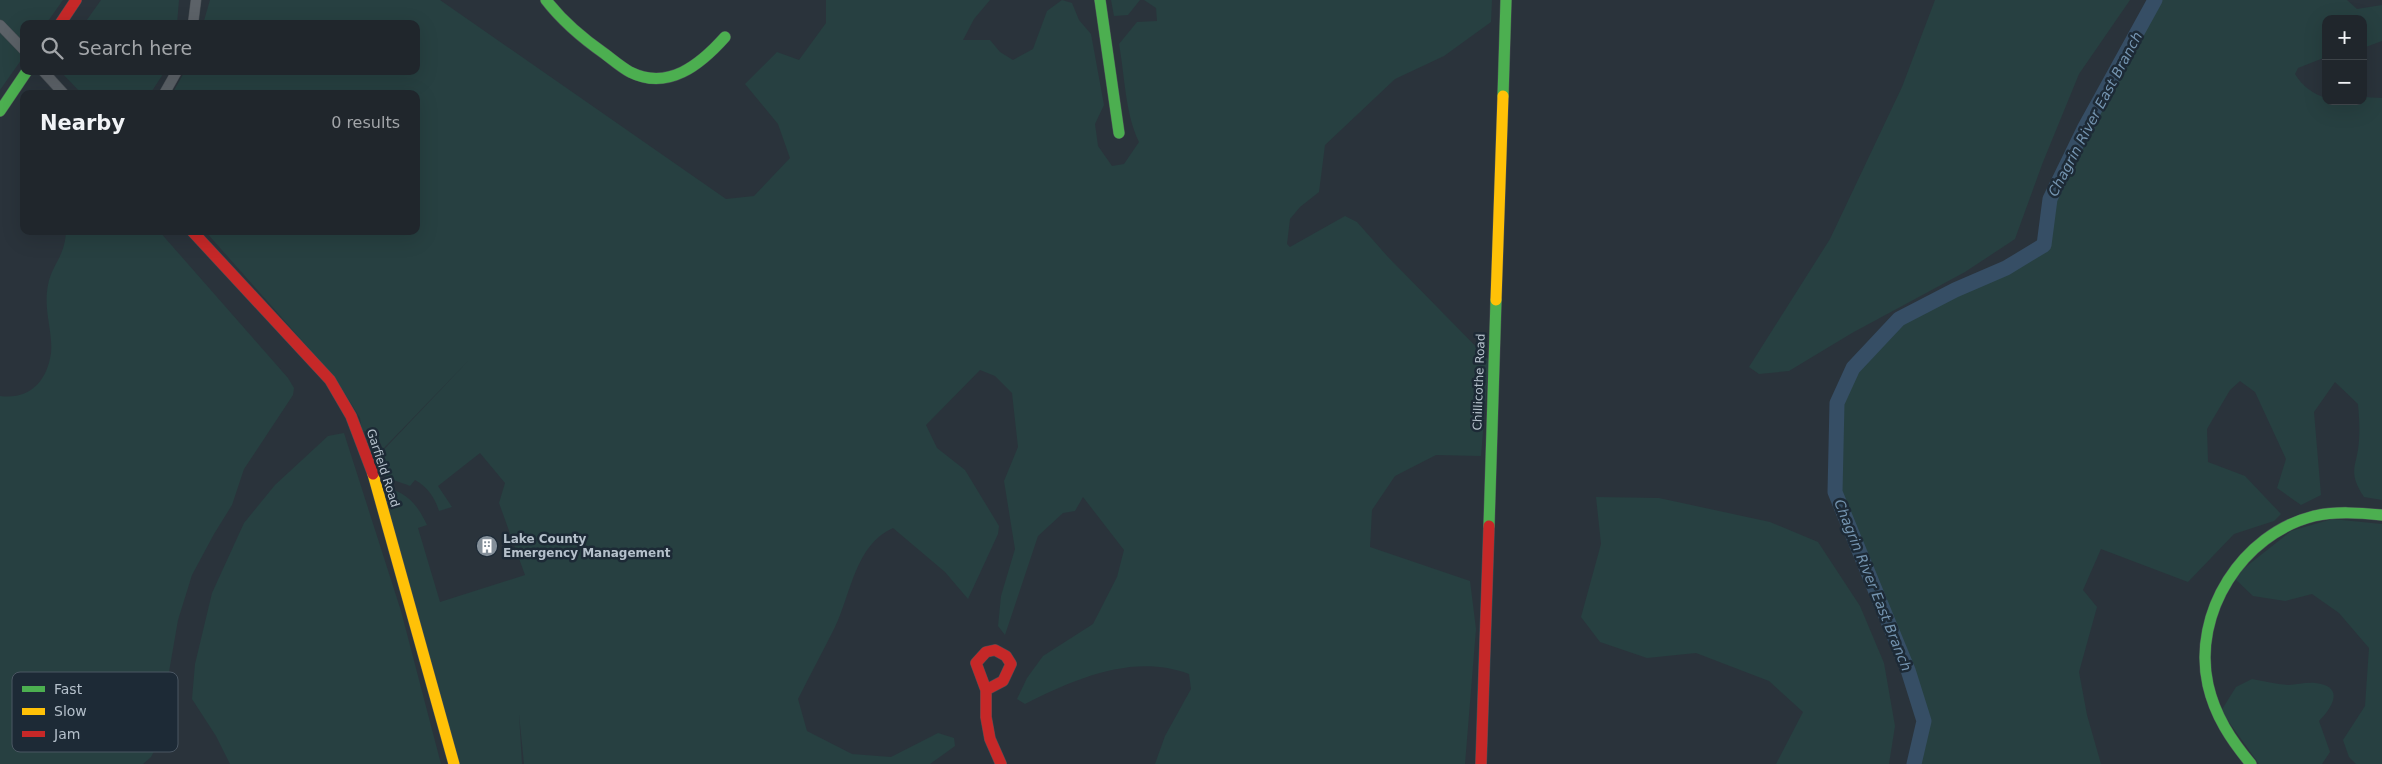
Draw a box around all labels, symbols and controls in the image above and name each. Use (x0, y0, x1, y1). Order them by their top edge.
map controls (2322, 15, 2367, 105)
button: + (2322, 15, 2367, 60)
search box (20, 20, 420, 75)
water label: Chagrin River East Branch (2045, 29, 2145, 199)
icon: search (38, 34, 66, 62)
text: Search here (78, 37, 192, 59)
button: − (2322, 60, 2367, 105)
text: Nearby (40, 111, 125, 135)
text: 0 results (331, 113, 400, 132)
street label: Chillicothe Road (1470, 333, 1488, 431)
street label: Garfield Road (364, 427, 402, 509)
water label: Chagrin River East Branch (1831, 497, 1915, 673)
place label: Lake County Emergency Management (503, 532, 671, 560)
building icon: Lake County Emergency Management (475, 534, 499, 558)
legend (12, 672, 178, 752)
text: Fast (54, 681, 83, 697)
text: Slow (54, 703, 87, 719)
text: Jam (53, 726, 80, 742)

